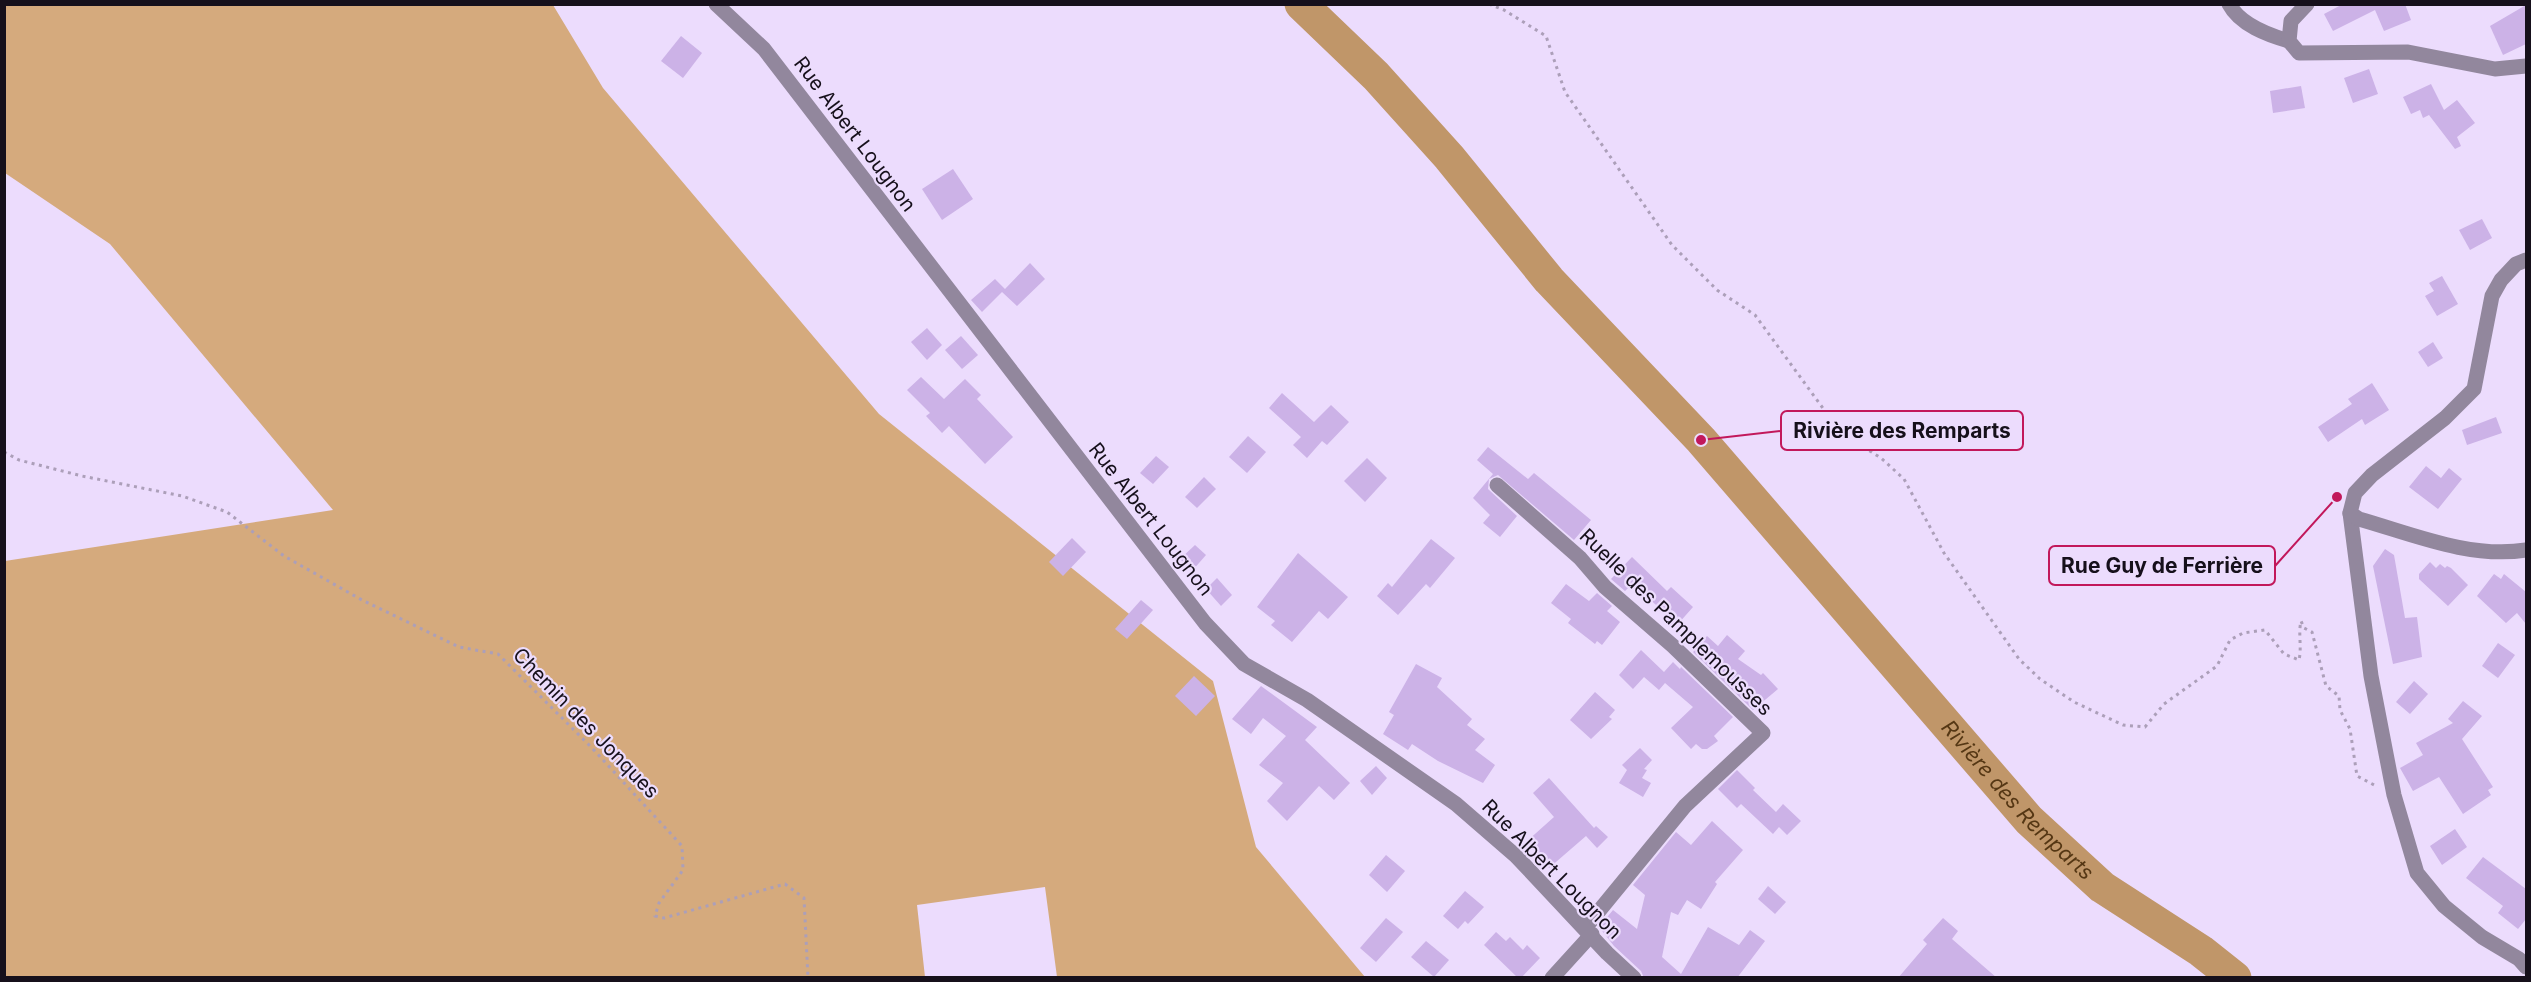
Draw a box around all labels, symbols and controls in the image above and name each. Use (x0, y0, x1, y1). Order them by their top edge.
street label: Rue Albert Lougnon (789, 52, 921, 216)
callout: Rivière des Remparts (1781, 411, 2023, 450)
text: Rivière des Remparts (1793, 418, 2011, 443)
street label: Rue Albert Lougnon (1084, 438, 1218, 600)
street label: Ruelle des Pamplemousses (1575, 524, 1777, 720)
callout: Rue Guy de Ferrière (2049, 546, 2275, 585)
text: Rue Guy de Ferrière (2061, 553, 2263, 578)
street label: Chemin des Jonques (508, 643, 664, 803)
water label: Rivière des Remparts (1937, 715, 2099, 885)
street label: Rue Albert Lougnon (1477, 794, 1627, 944)

